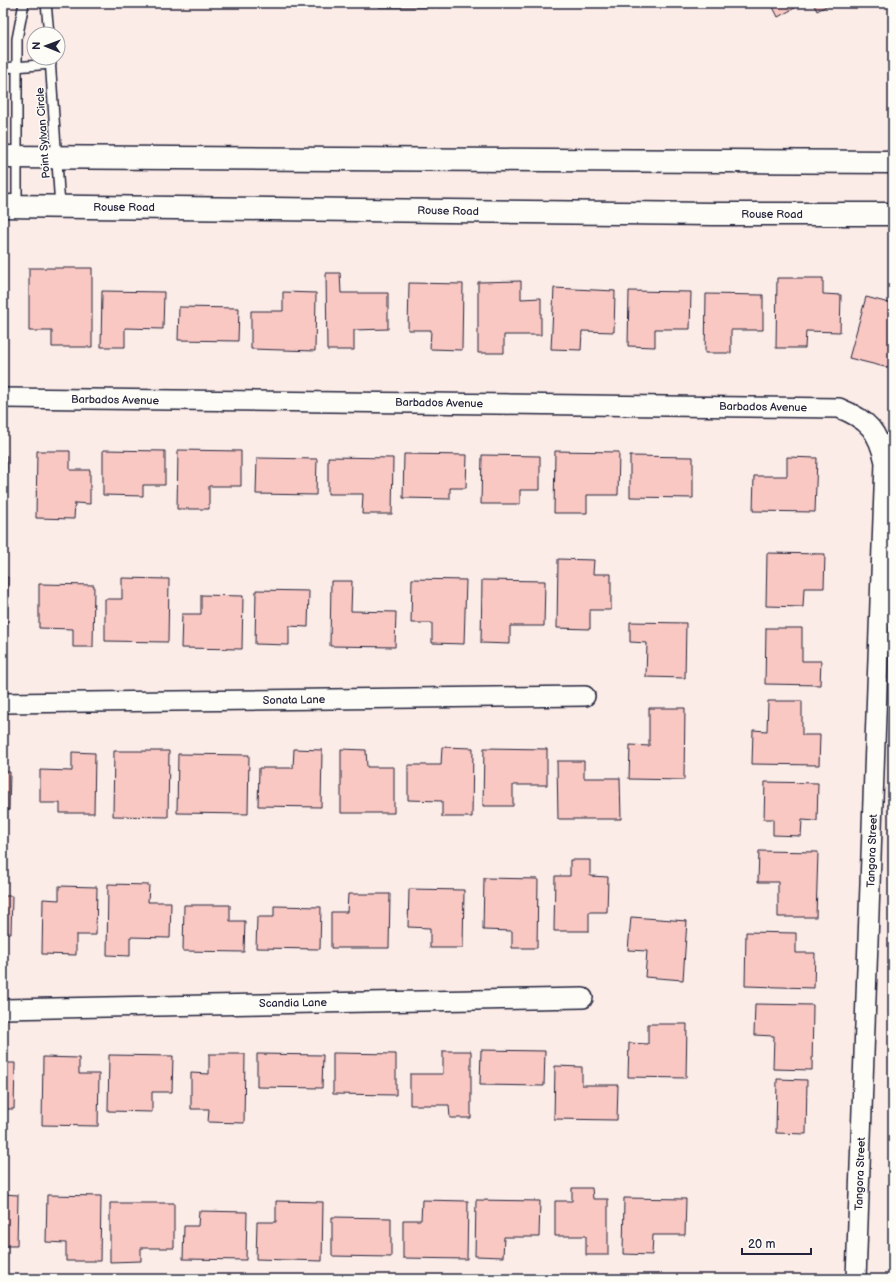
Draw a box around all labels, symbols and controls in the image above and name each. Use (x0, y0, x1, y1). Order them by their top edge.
north arrow (26, 26, 66, 66)
text: N (30, 42, 43, 50)
street label: Point Sylvan Circle (33, 87, 53, 179)
street label: Rouse Road (93, 201, 155, 214)
street label: Rouse Road (417, 204, 479, 218)
street label: Rouse Road (741, 208, 803, 221)
street label: Barbados Avenue (71, 393, 160, 407)
street label: Barbados Avenue (395, 396, 484, 410)
street label: Barbados Avenue (719, 400, 808, 414)
street label: Sonata Lane (263, 693, 326, 707)
street label: Tangora Street (864, 813, 880, 888)
street label: Scandia Lane (259, 996, 328, 1010)
street label: Tangora Street (852, 1136, 868, 1211)
scale bar (742, 1230, 811, 1256)
text: 20 m (748, 1237, 775, 1252)

